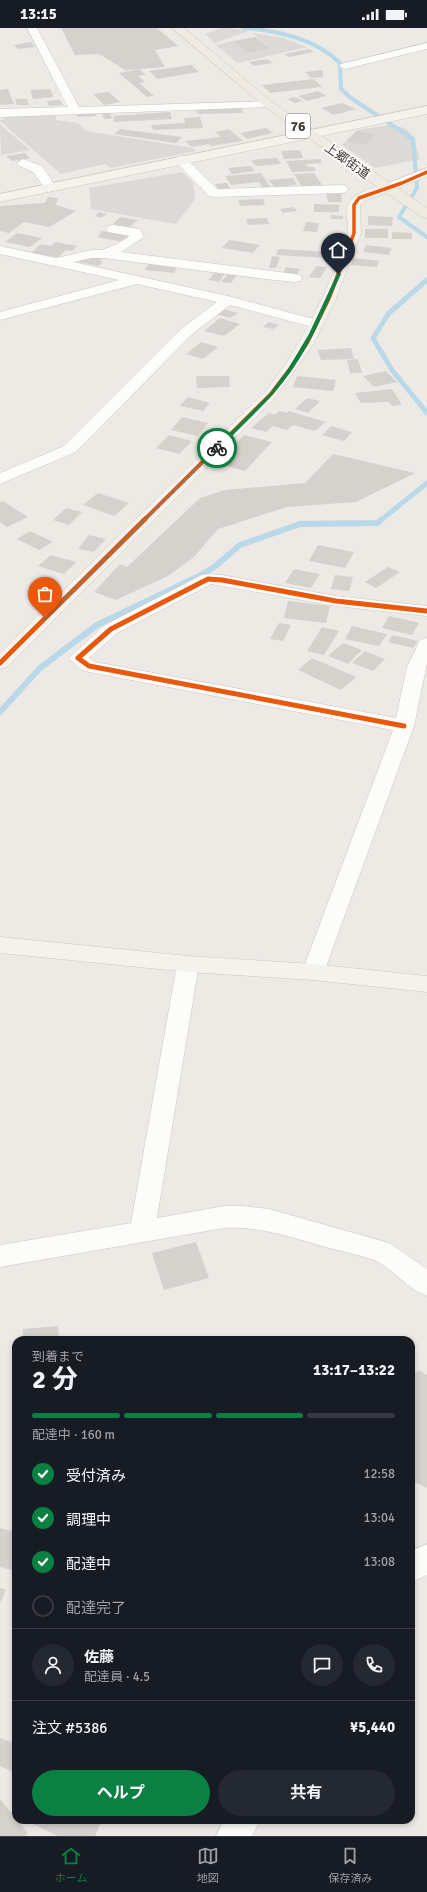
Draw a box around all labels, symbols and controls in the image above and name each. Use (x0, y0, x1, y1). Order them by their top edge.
text: 13:15 (20, 5, 57, 23)
road number: 76 (286, 114, 310, 138)
street label: 上郷街道 (321, 140, 373, 182)
pin (321, 233, 355, 274)
icon: home (327, 239, 349, 261)
courier (197, 428, 237, 468)
icon: bike (206, 437, 228, 459)
pin (28, 577, 62, 618)
icon: bag (34, 583, 56, 605)
text: 到着まで (32, 1349, 84, 1365)
text: 13:17–13:22 (313, 1361, 395, 1379)
text: 2 分 (32, 1364, 78, 1396)
text: 配達中 · 160 m (32, 1427, 115, 1443)
icon: check (32, 1463, 54, 1485)
text: 12:58 (363, 1466, 395, 1482)
text: 受付済み (66, 1467, 126, 1485)
icon: check (32, 1507, 54, 1529)
text: 13:04 (363, 1510, 395, 1526)
text: 調理中 (66, 1511, 111, 1529)
icon: check (32, 1551, 54, 1573)
text: 13:08 (363, 1554, 395, 1570)
text: 配達中 (66, 1555, 111, 1573)
text: 配達完了 (66, 1599, 126, 1617)
button: person (32, 1644, 74, 1686)
button: chat (301, 1644, 343, 1686)
button: phone (353, 1644, 395, 1686)
text: 佐藤 (84, 1648, 114, 1666)
text: 配達員 · 4.5 (84, 1669, 150, 1685)
text: ¥5,440 (350, 1718, 395, 1736)
text: 注文 #5386 (32, 1719, 107, 1737)
button: ヘルプ (32, 1770, 210, 1816)
button: 共有 (218, 1770, 395, 1816)
tab: ホーム (55, 1845, 87, 1885)
tab: 地図 (197, 1845, 219, 1885)
tab: 保存済み (328, 1845, 372, 1885)

